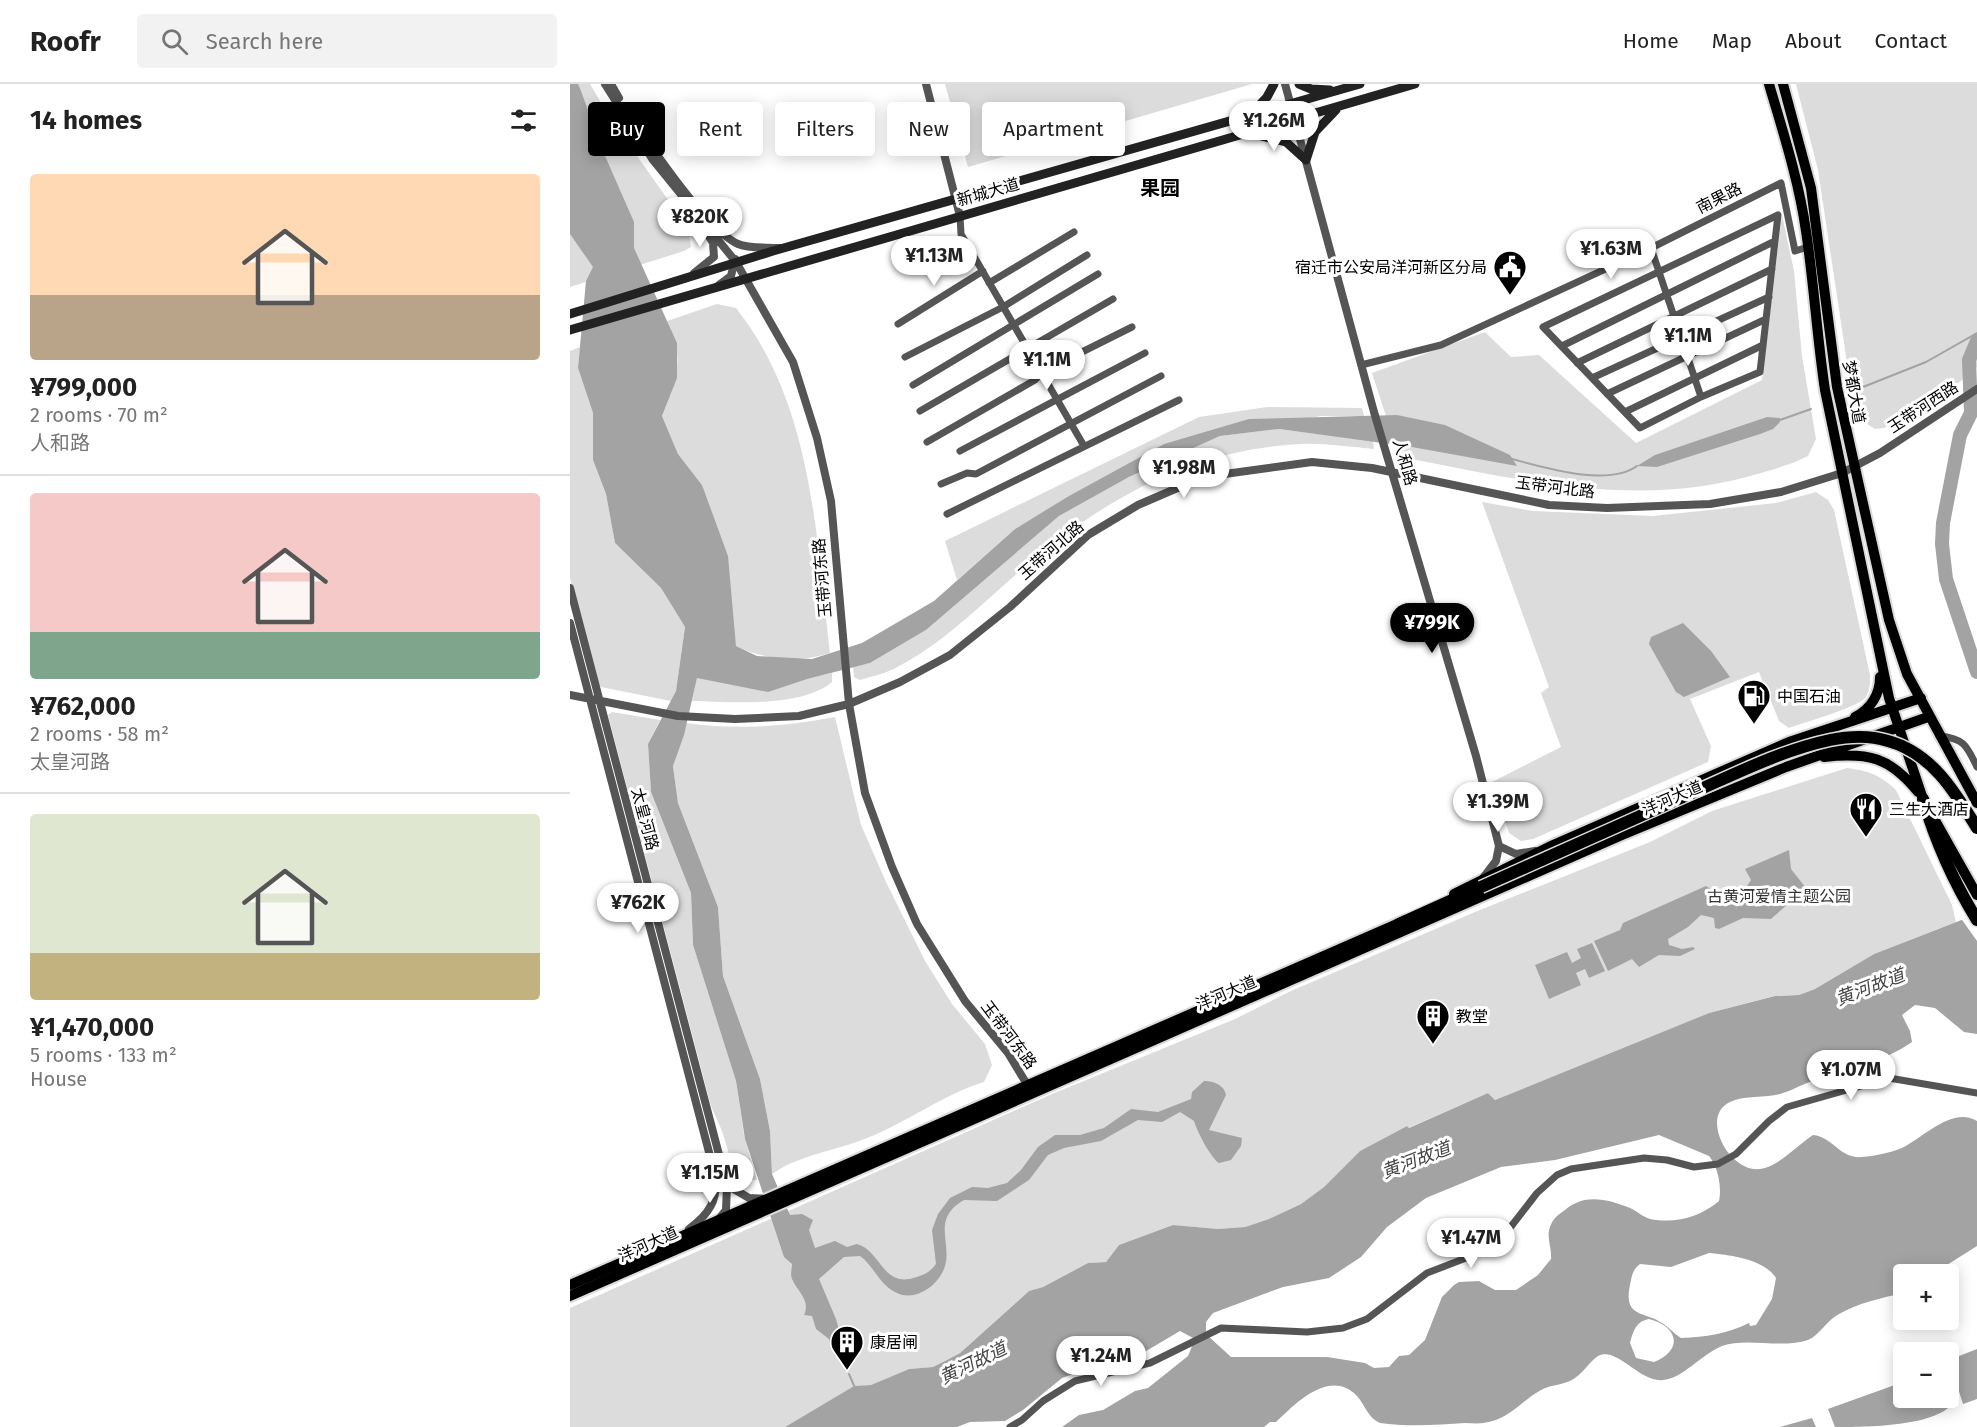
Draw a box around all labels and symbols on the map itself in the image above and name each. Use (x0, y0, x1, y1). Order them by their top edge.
pin: ¥1.26M (1225, 101, 1323, 152)
street label: 新城大道 (955, 174, 1021, 210)
district label: 果园 (1140, 176, 1180, 200)
street label: 南果路 (1693, 179, 1745, 217)
pin: ¥820K (658, 197, 742, 248)
pin: ¥1.63M (1562, 229, 1660, 280)
pin: ¥1.13M (885, 236, 983, 287)
public building icon: 宿迁市公安局洋河新区分局 (1492, 249, 1528, 296)
place label: 宿迁市公安局洋河新区分局 (1295, 258, 1487, 277)
pin: ¥1.1M (1646, 316, 1730, 367)
pin: ¥1.1M (1005, 340, 1089, 391)
street label: 梦都大道 (1839, 359, 1869, 425)
street label: 玉带河西路 (1884, 377, 1962, 437)
street label: 人和路 (1389, 436, 1421, 488)
pin: ¥1.98M (1135, 448, 1233, 499)
street label: 玉带河北路 (1514, 473, 1596, 501)
street label: 玉带河北路 (1015, 517, 1087, 583)
street label: 玉带河东路 (809, 537, 835, 619)
pin: ¥799K (1390, 603, 1474, 654)
fuel station icon: 中国石油 (1736, 678, 1772, 725)
place label: 中国石油 (1777, 687, 1841, 706)
street label: 洋河大道 (1639, 777, 1705, 819)
pin: ¥1.39M (1449, 782, 1547, 833)
street label: 太皇河路 (628, 786, 662, 852)
restaurant icon: 三生大酒店 (1848, 791, 1884, 838)
place label: 三生大酒店 (1889, 800, 1969, 819)
pin: ¥762K (596, 883, 680, 934)
park label: 古黄河爱情主题公园 (1707, 887, 1851, 906)
water label: 黄河故道 (1832, 963, 1910, 1010)
street label: 洋河大道 (1193, 972, 1259, 1014)
street label: 玉带河东路 (977, 997, 1041, 1073)
building icon: 教堂 (1415, 998, 1451, 1045)
place label: 教堂 (1456, 1007, 1488, 1026)
pin: ¥1.07M (1802, 1050, 1900, 1101)
water label: 黄河故道 (1378, 1136, 1456, 1183)
pin: ¥1.15M (661, 1153, 759, 1204)
pin: ¥1.47M (1422, 1218, 1520, 1269)
street label: 洋河大道 (615, 1222, 681, 1266)
building icon: 康居闸 (829, 1324, 865, 1371)
place label: 康居闸 (870, 1333, 918, 1352)
water label: 黄河故道 (936, 1336, 1013, 1389)
pin: ¥1.24M (1052, 1336, 1150, 1387)

